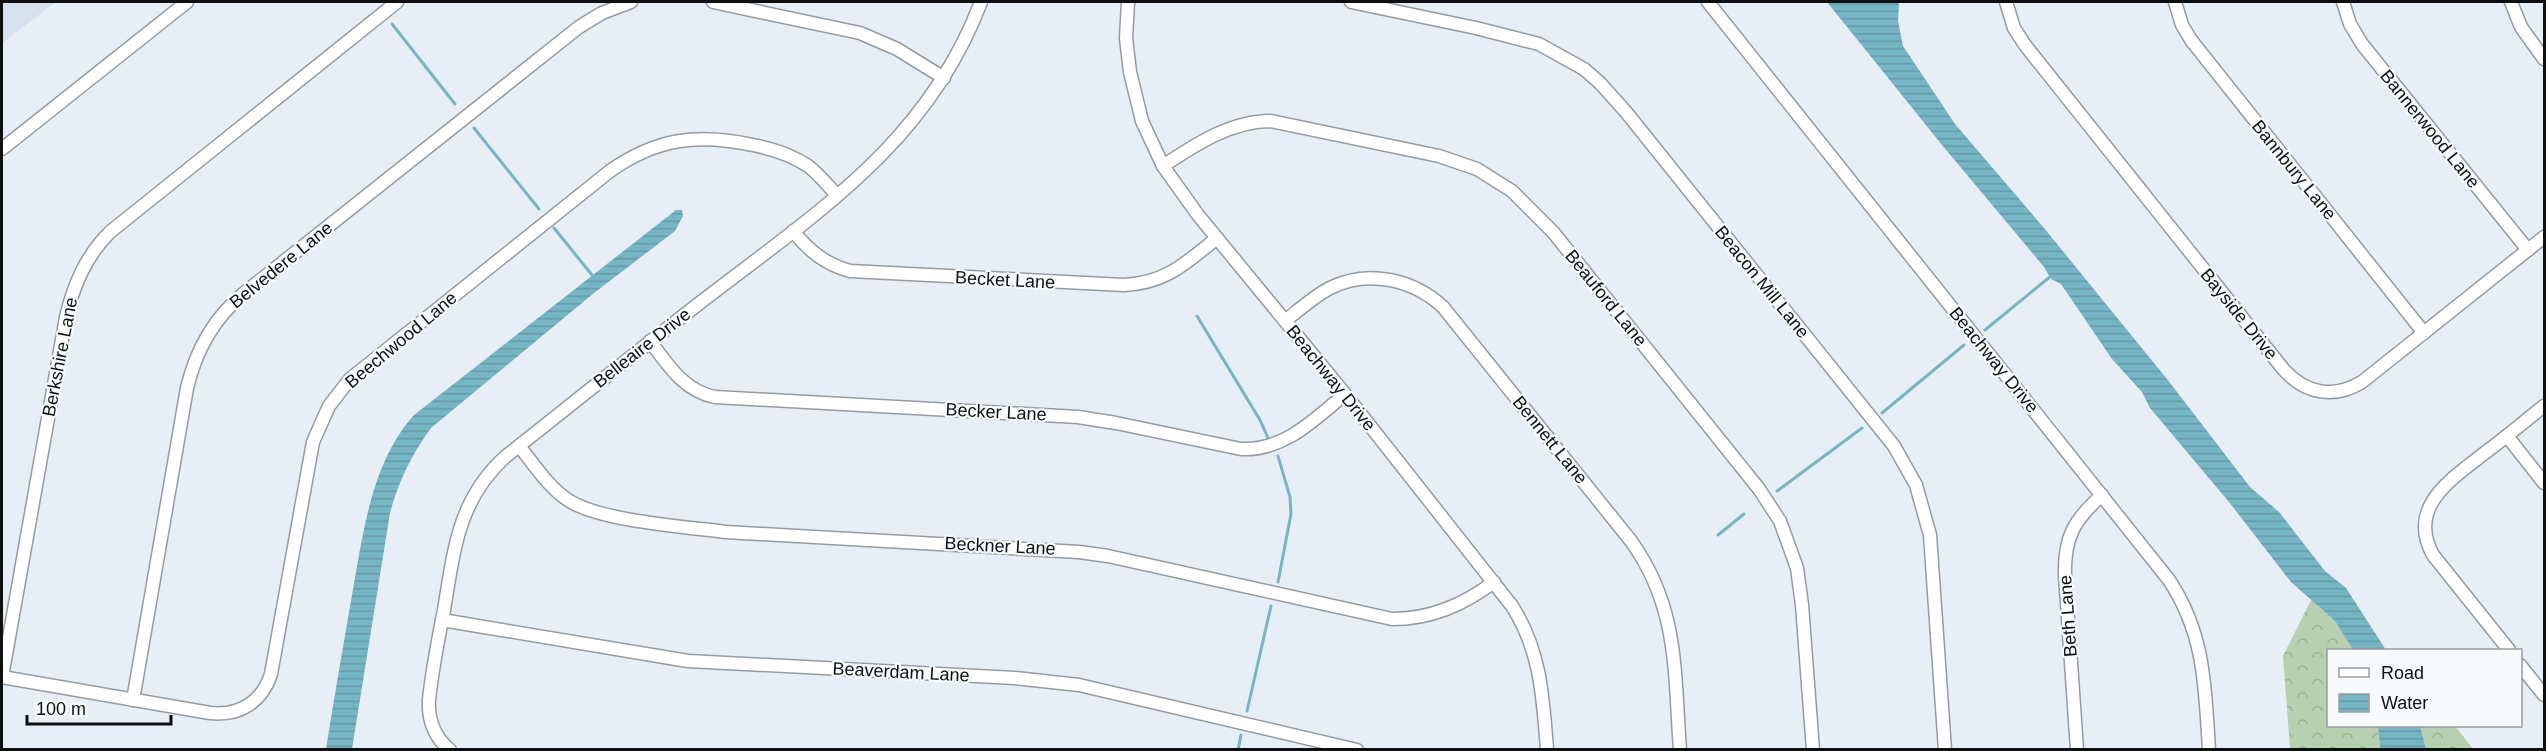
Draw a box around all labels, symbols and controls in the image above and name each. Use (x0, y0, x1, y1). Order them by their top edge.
street label: Bannerwood Lane (2376, 66, 2484, 192)
street label: Bannbury Lane (2248, 116, 2340, 224)
street label: Belvedere Lane (226, 218, 336, 312)
street label: Beacon Mill Lane (1711, 222, 1813, 342)
street label: Beauford Lane (1561, 246, 1651, 350)
street label: Bayside Drive (2196, 265, 2282, 363)
street label: Becket Lane (955, 267, 1055, 293)
street label: Beechwood Lane (341, 288, 461, 392)
street label: Berkshire Lane (39, 296, 81, 418)
street label: Beachway Drive (1945, 303, 2043, 417)
street label: Belleaire Drive (590, 304, 694, 392)
street label: Beachway Drive (1282, 321, 1380, 435)
street label: Bennett Lane (1509, 392, 1591, 488)
street label: Becker Lane (945, 399, 1047, 425)
street label: Beckner Lane (944, 533, 1056, 559)
street label: Beth Lane (2055, 574, 2081, 658)
legend (2327, 649, 2522, 727)
street label: Beaverdam Lane (832, 658, 970, 686)
text: Road (2381, 663, 2424, 683)
scale bar (27, 688, 171, 726)
text: Water (2381, 693, 2428, 713)
text: 100 m (36, 699, 86, 719)

